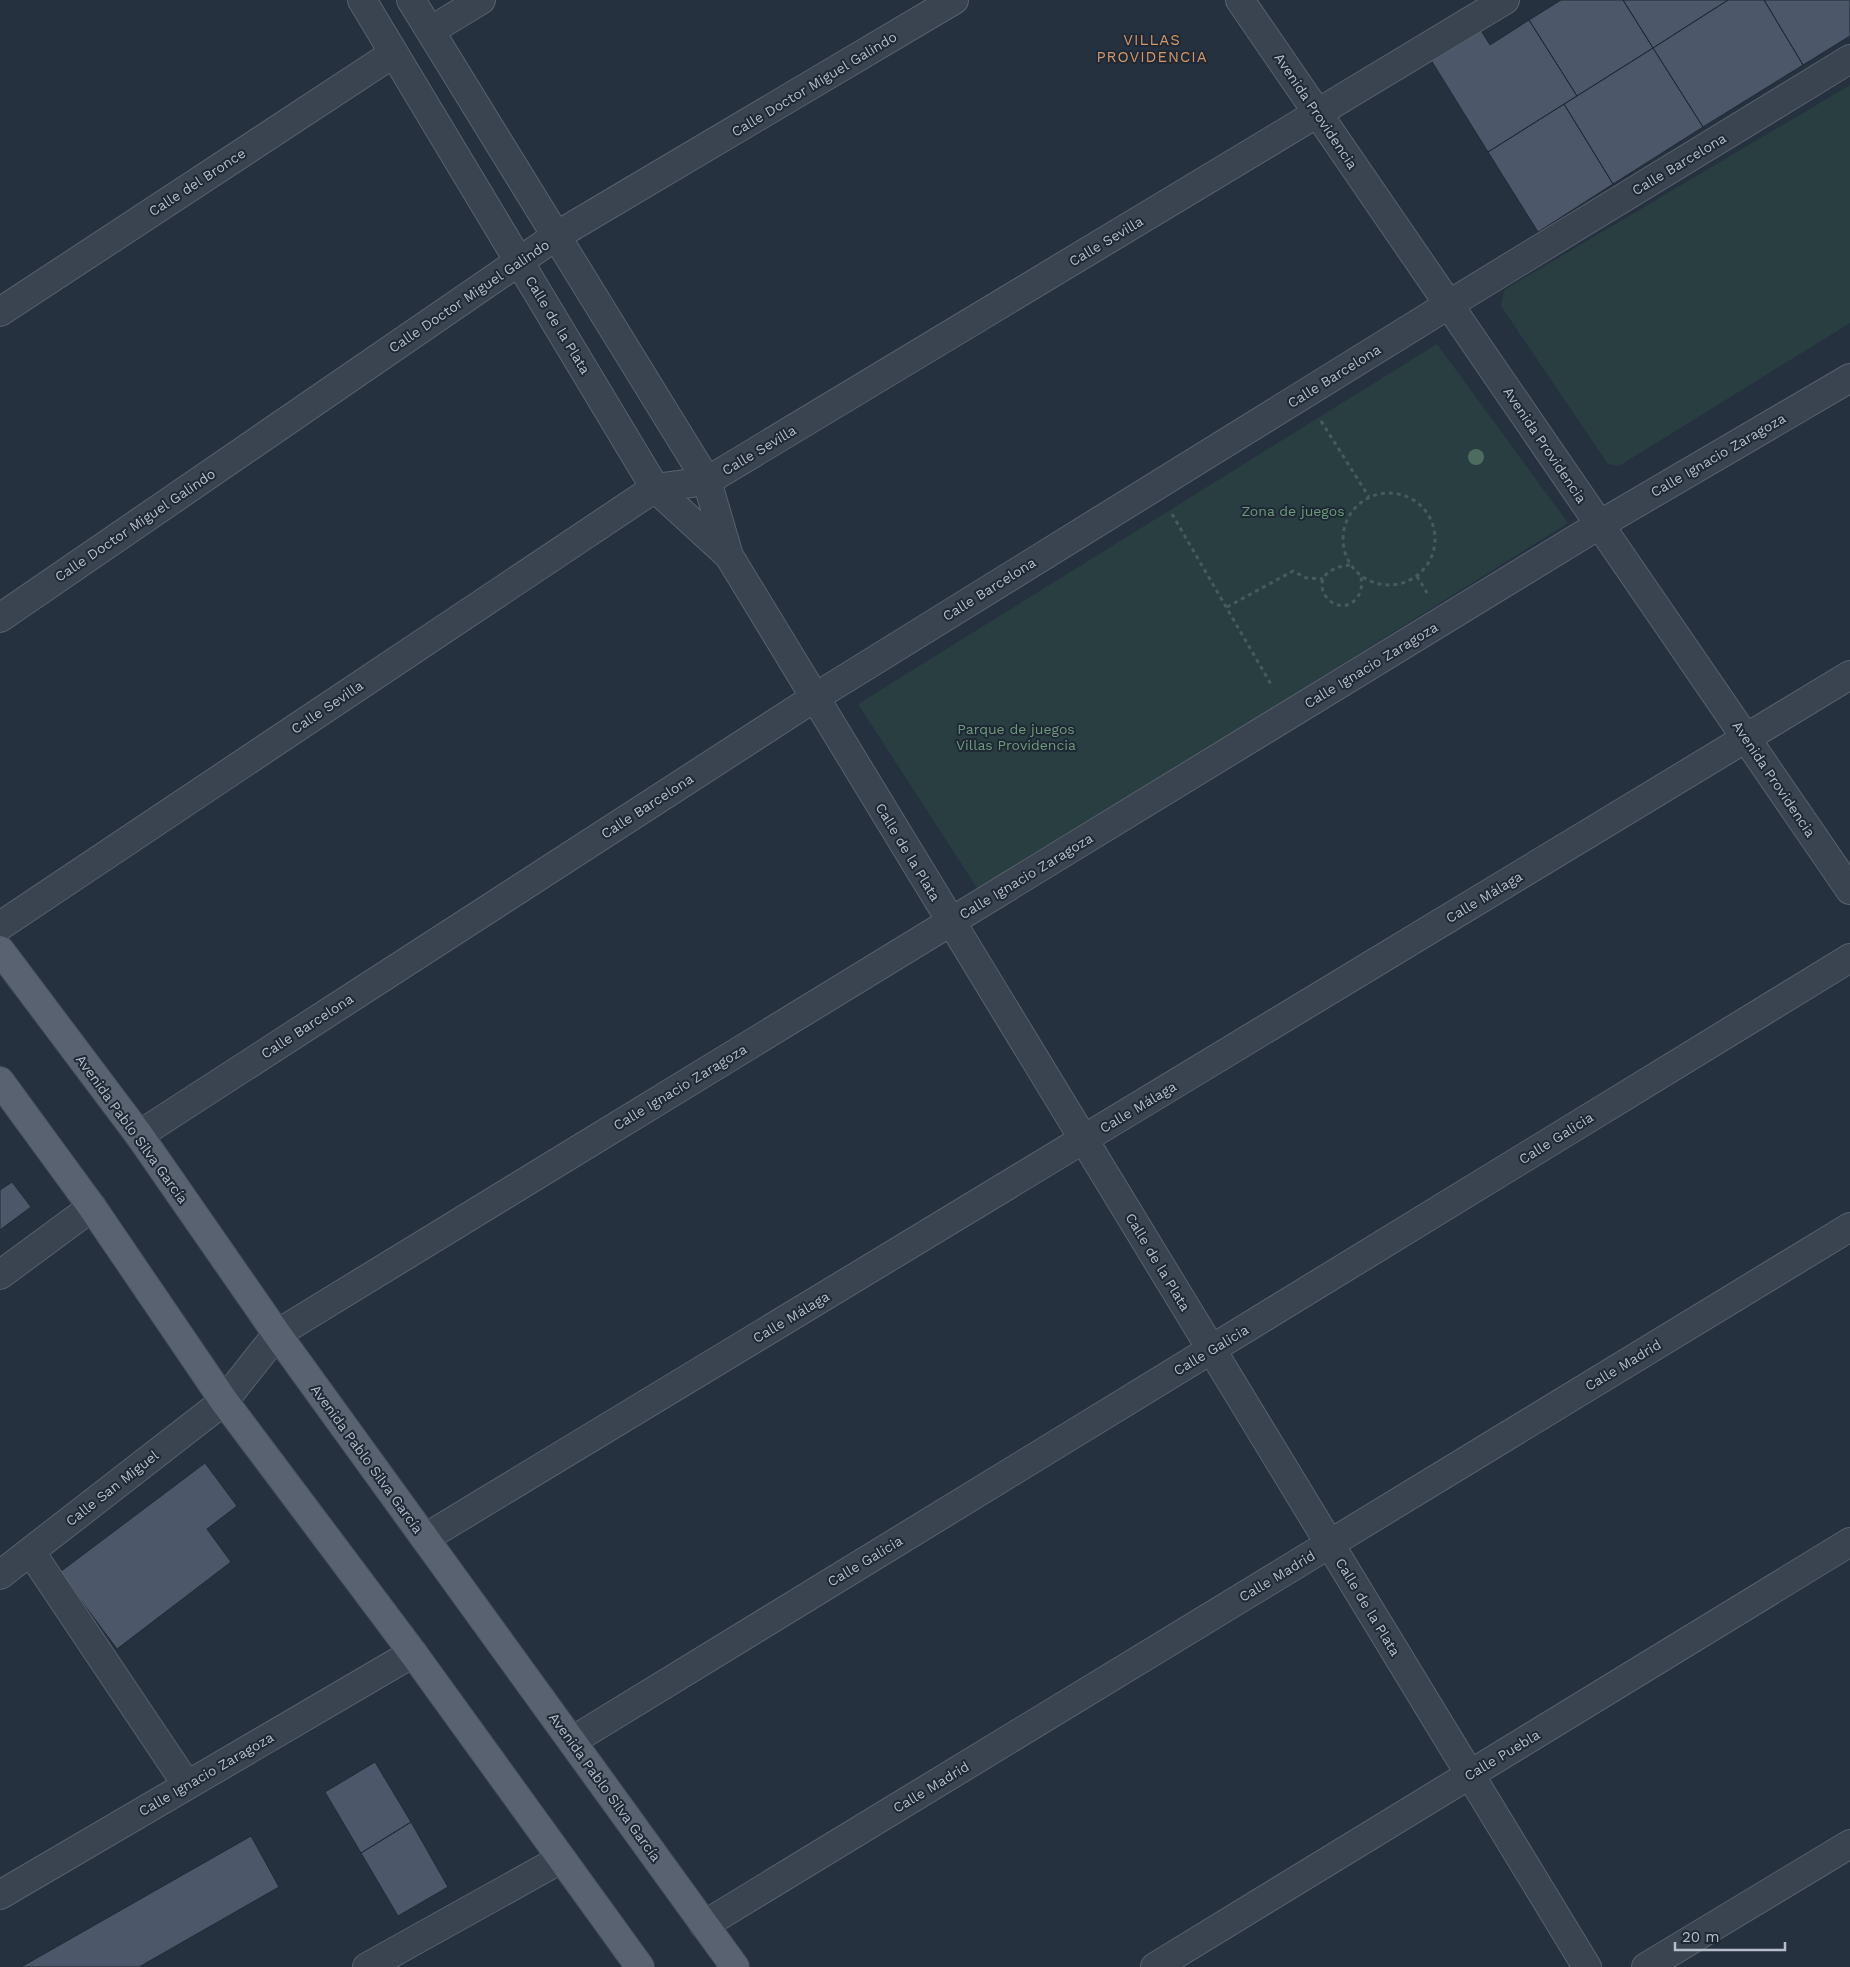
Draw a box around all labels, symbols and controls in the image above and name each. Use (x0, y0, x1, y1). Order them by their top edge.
street label: Calle Doctor Miguel Galindo (728, 28, 900, 140)
district label: VILLAS PROVIDENCIA (1096, 31, 1208, 66)
street label: Avenida Providencia (1271, 50, 1361, 172)
street label: Calle Barcelona (1629, 130, 1729, 198)
street label: Calle del Bronce (146, 145, 248, 219)
street label: Calle Sevilla (1066, 213, 1146, 269)
street label: Calle Doctor Miguel Galindo (386, 236, 552, 356)
street label: Calle de la Plata (522, 273, 594, 377)
street label: Calle Barcelona (1285, 341, 1384, 411)
street label: Avenida Providencia (1500, 384, 1590, 506)
street label: Calle Ignacio Zaragoza (1648, 410, 1788, 500)
street label: Calle Sevilla (719, 422, 799, 478)
street label: Calle Doctor Miguel Galindo (52, 465, 218, 585)
park label: Zona de juegos (1241, 503, 1345, 519)
street label: Calle Barcelona (940, 554, 1039, 624)
street label: Calle Ignacio Zaragoza (1301, 619, 1441, 711)
street label: Calle Sevilla (288, 677, 366, 737)
street label: Avenida Providencia (1729, 718, 1819, 840)
park label: Parque de juegos Villas Providencia (956, 721, 1076, 753)
street label: Calle Barcelona (598, 770, 696, 842)
street label: Calle de la Plata (872, 800, 944, 904)
street label: Calle Ignacio Zaragoza (956, 830, 1096, 922)
street label: Calle Málaga (1443, 868, 1525, 926)
street label: Calle Barcelona (258, 990, 356, 1062)
street label: Calle Ignacio Zaragoza (610, 1041, 750, 1133)
street label: Avenida Pablo Silva García (73, 1052, 191, 1206)
street label: Calle Málaga (1097, 1078, 1179, 1136)
street label: Calle Galicia (1516, 1109, 1596, 1167)
street label: Calle de la Plata (1122, 1210, 1194, 1314)
street label: Calle Málaga (750, 1288, 832, 1346)
street label: Calle Galicia (1171, 1321, 1251, 1379)
street label: Calle Madrid (1582, 1336, 1664, 1394)
street label: Avenida Pablo Silva García (308, 1382, 426, 1536)
street label: Calle San Miguel (62, 1446, 162, 1529)
street label: Calle Galicia (825, 1532, 905, 1590)
street label: Calle Madrid (1236, 1547, 1318, 1605)
street label: Calle de la Plata (1332, 1555, 1404, 1659)
street label: Avenida Pablo Silva García (546, 1710, 664, 1864)
street label: Calle Puebla (1461, 1726, 1543, 1784)
street label: Calle Ignacio Zaragoza (136, 1729, 276, 1819)
street label: Calle Madrid (890, 1758, 972, 1816)
scale bar (1675, 1920, 1785, 1952)
text: 20 m (1682, 1928, 1720, 1946)

